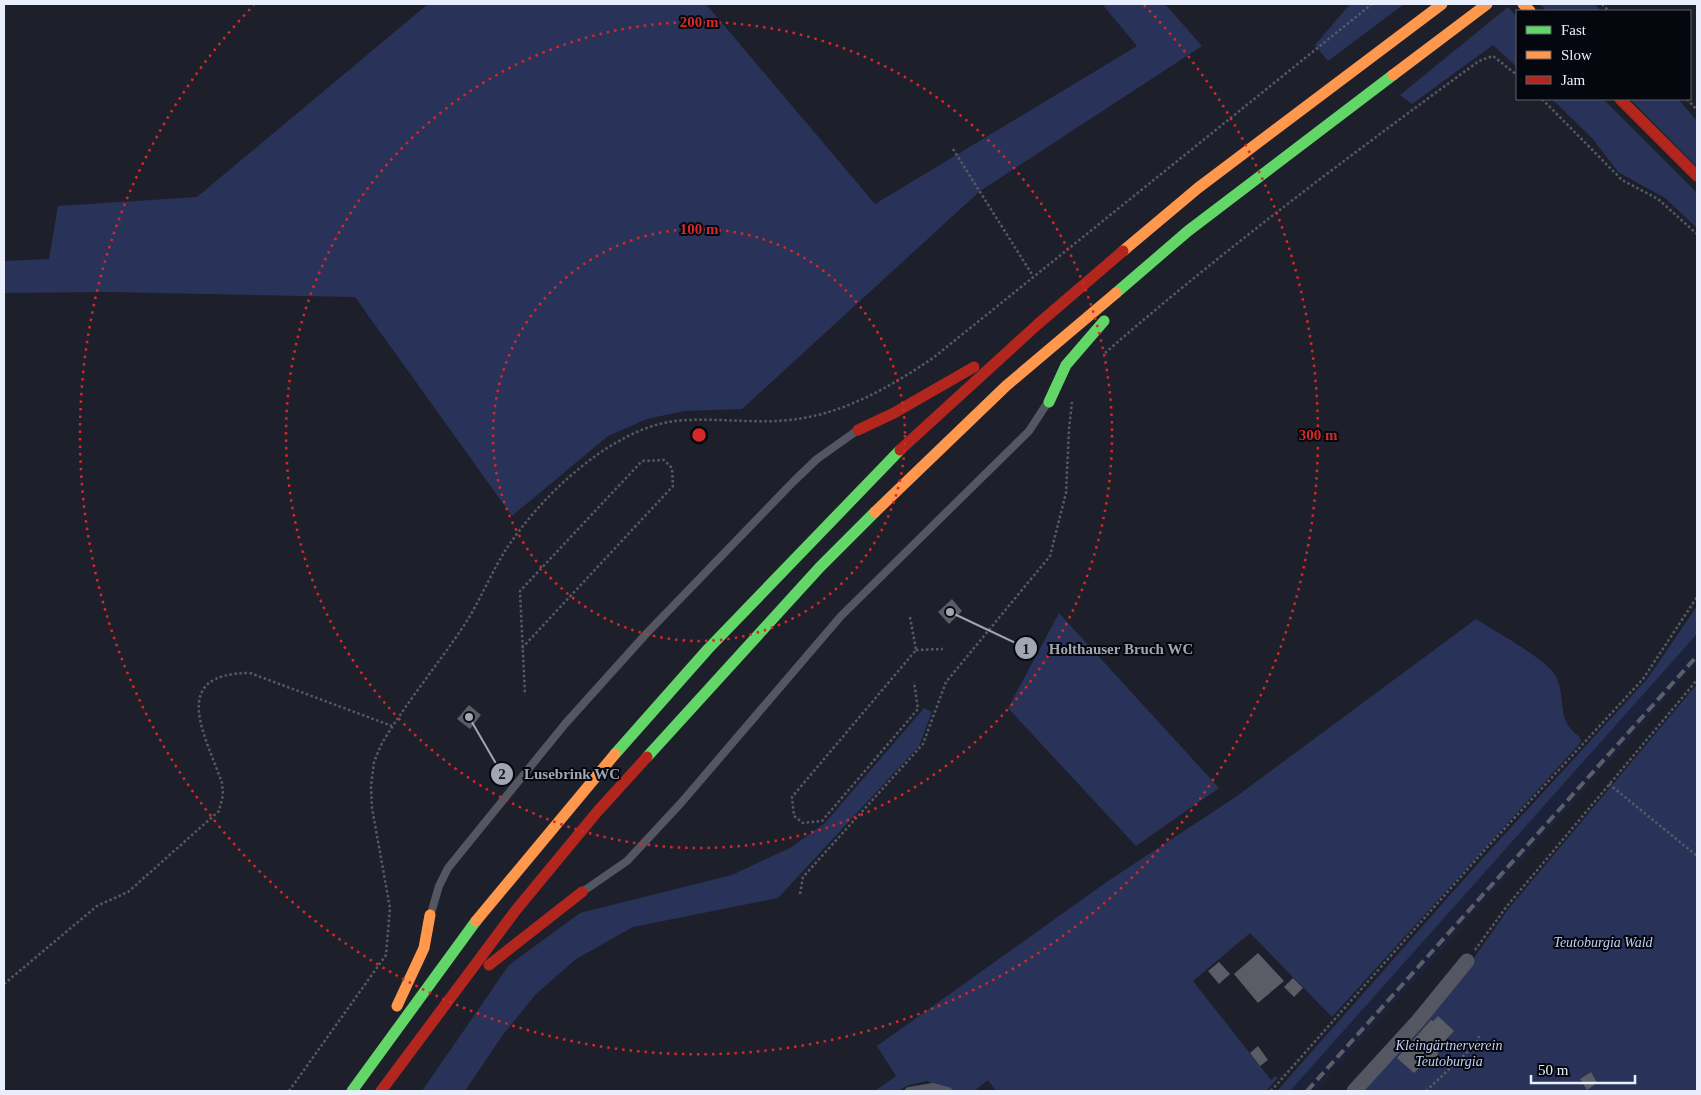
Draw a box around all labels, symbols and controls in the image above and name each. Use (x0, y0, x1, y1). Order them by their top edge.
legend (1516, 10, 1691, 100)
text: 200 m (680, 14, 719, 30)
text: Fast (1561, 22, 1587, 38)
text: Slow (1561, 47, 1592, 63)
text: Jam (1561, 72, 1585, 88)
text: 100 m (680, 221, 719, 237)
centre of rings (690, 426, 708, 444)
text: 300 m (1299, 427, 1338, 443)
callout: Holthauser Bruch WC (1014, 633, 1204, 663)
text: 1 (1022, 641, 1030, 657)
text: Holthauser Bruch WC (1049, 641, 1193, 657)
callout: Lusebrink WC (489, 759, 631, 789)
text: 2 (498, 766, 506, 782)
text: Lusebrink WC (524, 766, 620, 782)
park label: Teutoburgia Wald (1553, 935, 1654, 950)
park label: Kleingärtnerverein Teutoburgia (1395, 1038, 1502, 1069)
scale bar (1531, 1052, 1635, 1084)
text: 50 m (1538, 1062, 1569, 1078)

